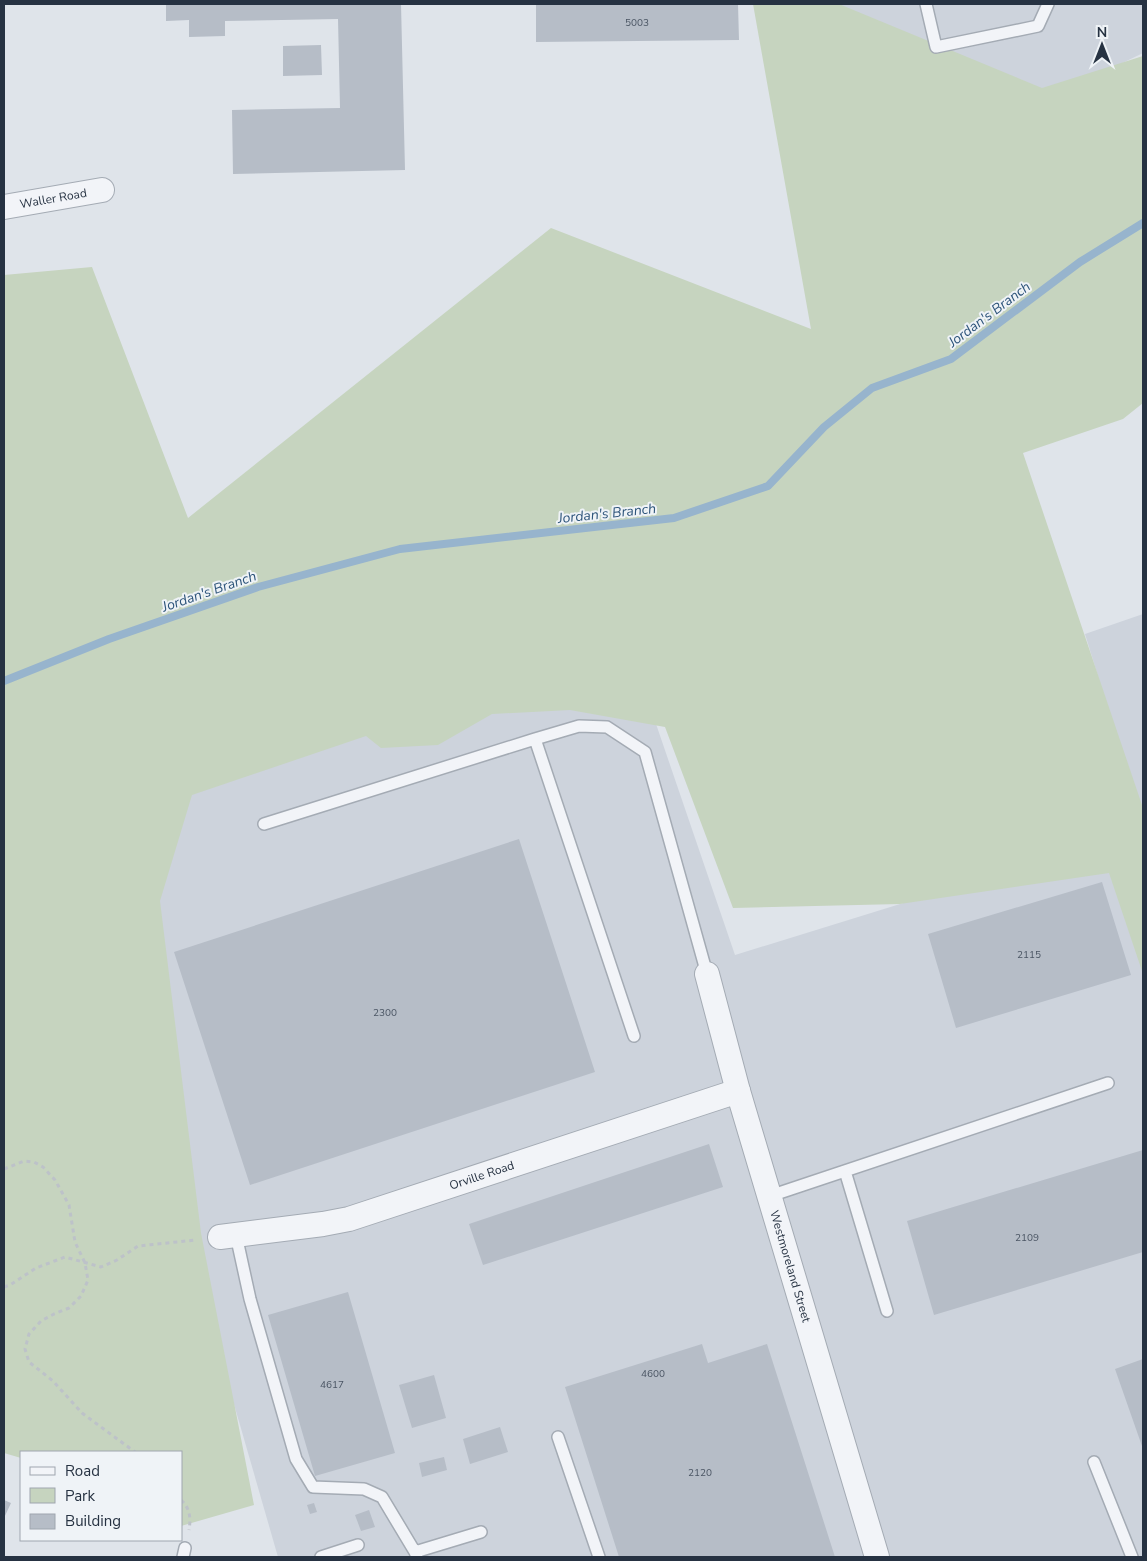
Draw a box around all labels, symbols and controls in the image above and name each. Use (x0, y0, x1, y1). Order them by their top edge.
house number: 5003 (625, 16, 649, 30)
north arrow (1077, 20, 1127, 70)
text: N (1097, 23, 1107, 42)
street label: Waller Road (19, 185, 88, 212)
water label: Jordan's Branch (943, 277, 1034, 352)
water label: Jordan's Branch (556, 499, 657, 528)
water label: Jordan's Branch (159, 566, 259, 617)
house number: 2115 (1017, 948, 1041, 962)
house number: 2300 (373, 1006, 397, 1020)
street label: Orville Road (447, 1157, 516, 1193)
street label: Westmoreland Street (766, 1208, 815, 1325)
house number: 2109 (1015, 1231, 1039, 1245)
house number: 4600 (641, 1367, 665, 1381)
house number: 4617 (320, 1378, 344, 1392)
legend (20, 1451, 182, 1541)
text: Road (65, 1461, 100, 1481)
house number: 2120 (688, 1466, 712, 1480)
text: Park (65, 1486, 95, 1506)
text: Building (65, 1511, 121, 1531)

